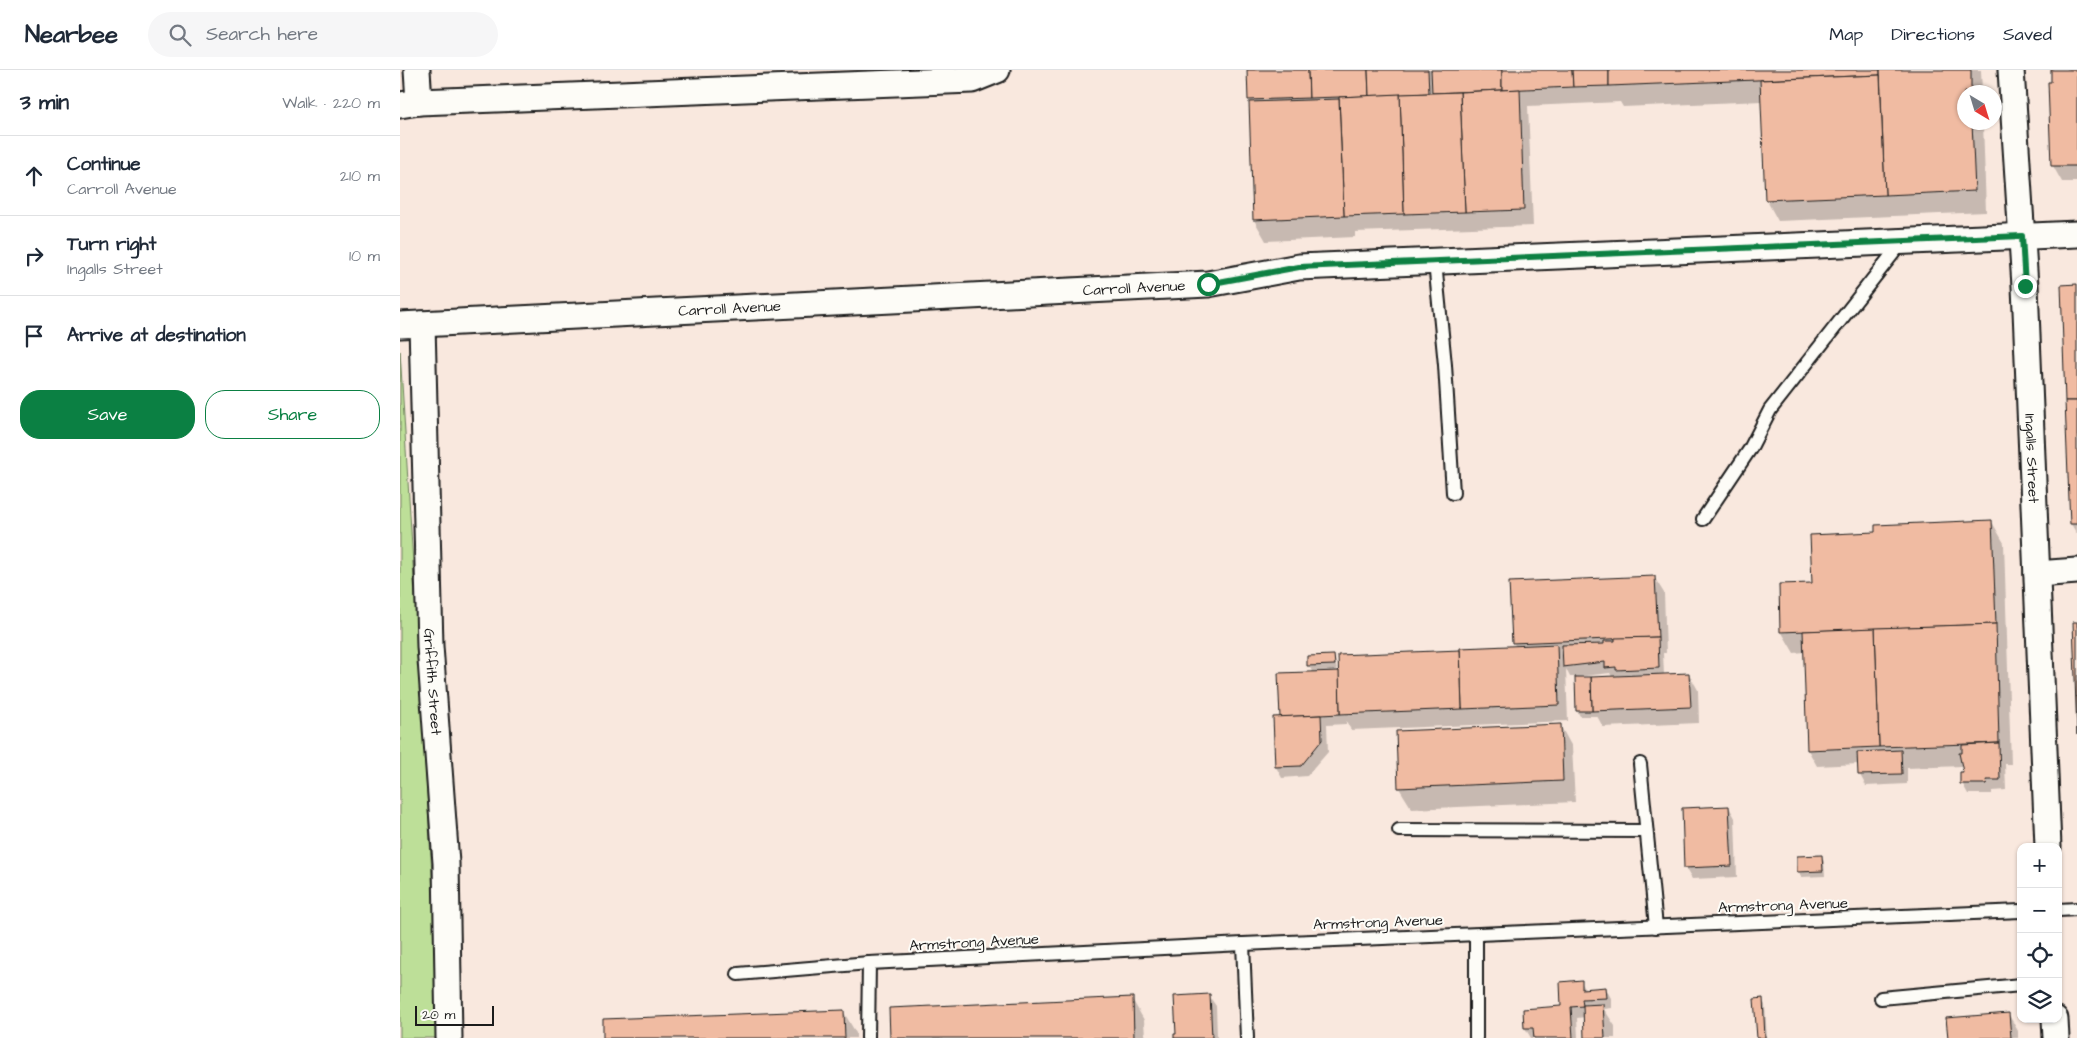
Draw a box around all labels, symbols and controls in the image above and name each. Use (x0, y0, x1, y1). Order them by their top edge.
search box (148, 12, 498, 57)
text: Nearbee (25, 18, 118, 52)
icon: search (166, 21, 194, 49)
text: Search here (206, 21, 318, 48)
text: Map (1829, 22, 1863, 47)
text: Directions (1891, 22, 1975, 47)
text: Saved (2003, 22, 2052, 47)
north arrow (1957, 85, 2002, 130)
text: 3 min (20, 88, 69, 117)
text: Walk · 220 m (282, 92, 380, 114)
text: Continue (67, 151, 141, 178)
icon: ahead (20, 162, 48, 190)
text: 210 m (340, 165, 380, 187)
text: Carroll Avenue (67, 178, 177, 200)
text: Turn right (67, 231, 156, 258)
icon: right (20, 242, 48, 270)
text: 10 m (349, 245, 380, 267)
text: Ingalls Street (67, 258, 163, 280)
route start (1197, 273, 1220, 296)
street label: Carroll Avenue (1082, 275, 1186, 301)
route end (2014, 275, 2037, 298)
street label: Carroll Avenue (678, 296, 781, 322)
icon: arrive (20, 322, 48, 350)
text: Arrive at destination (67, 322, 246, 349)
button: Save (20, 390, 195, 439)
button: Share (205, 390, 380, 439)
street label: Ingalls Street (2019, 413, 2044, 504)
street label: Griffith Street (419, 628, 447, 736)
map controls (2017, 843, 2062, 1023)
button: + (2017, 843, 2062, 888)
button: − (2017, 888, 2062, 933)
street label: Armstrong Avenue (1718, 893, 1848, 919)
street label: Armstrong Avenue (1313, 910, 1443, 936)
street label: Armstrong Avenue (909, 929, 1039, 957)
button: locate (2017, 933, 2062, 978)
button: layers (2017, 978, 2062, 1023)
scale bar (415, 1003, 494, 1026)
text: 20 m (422, 1005, 455, 1025)

